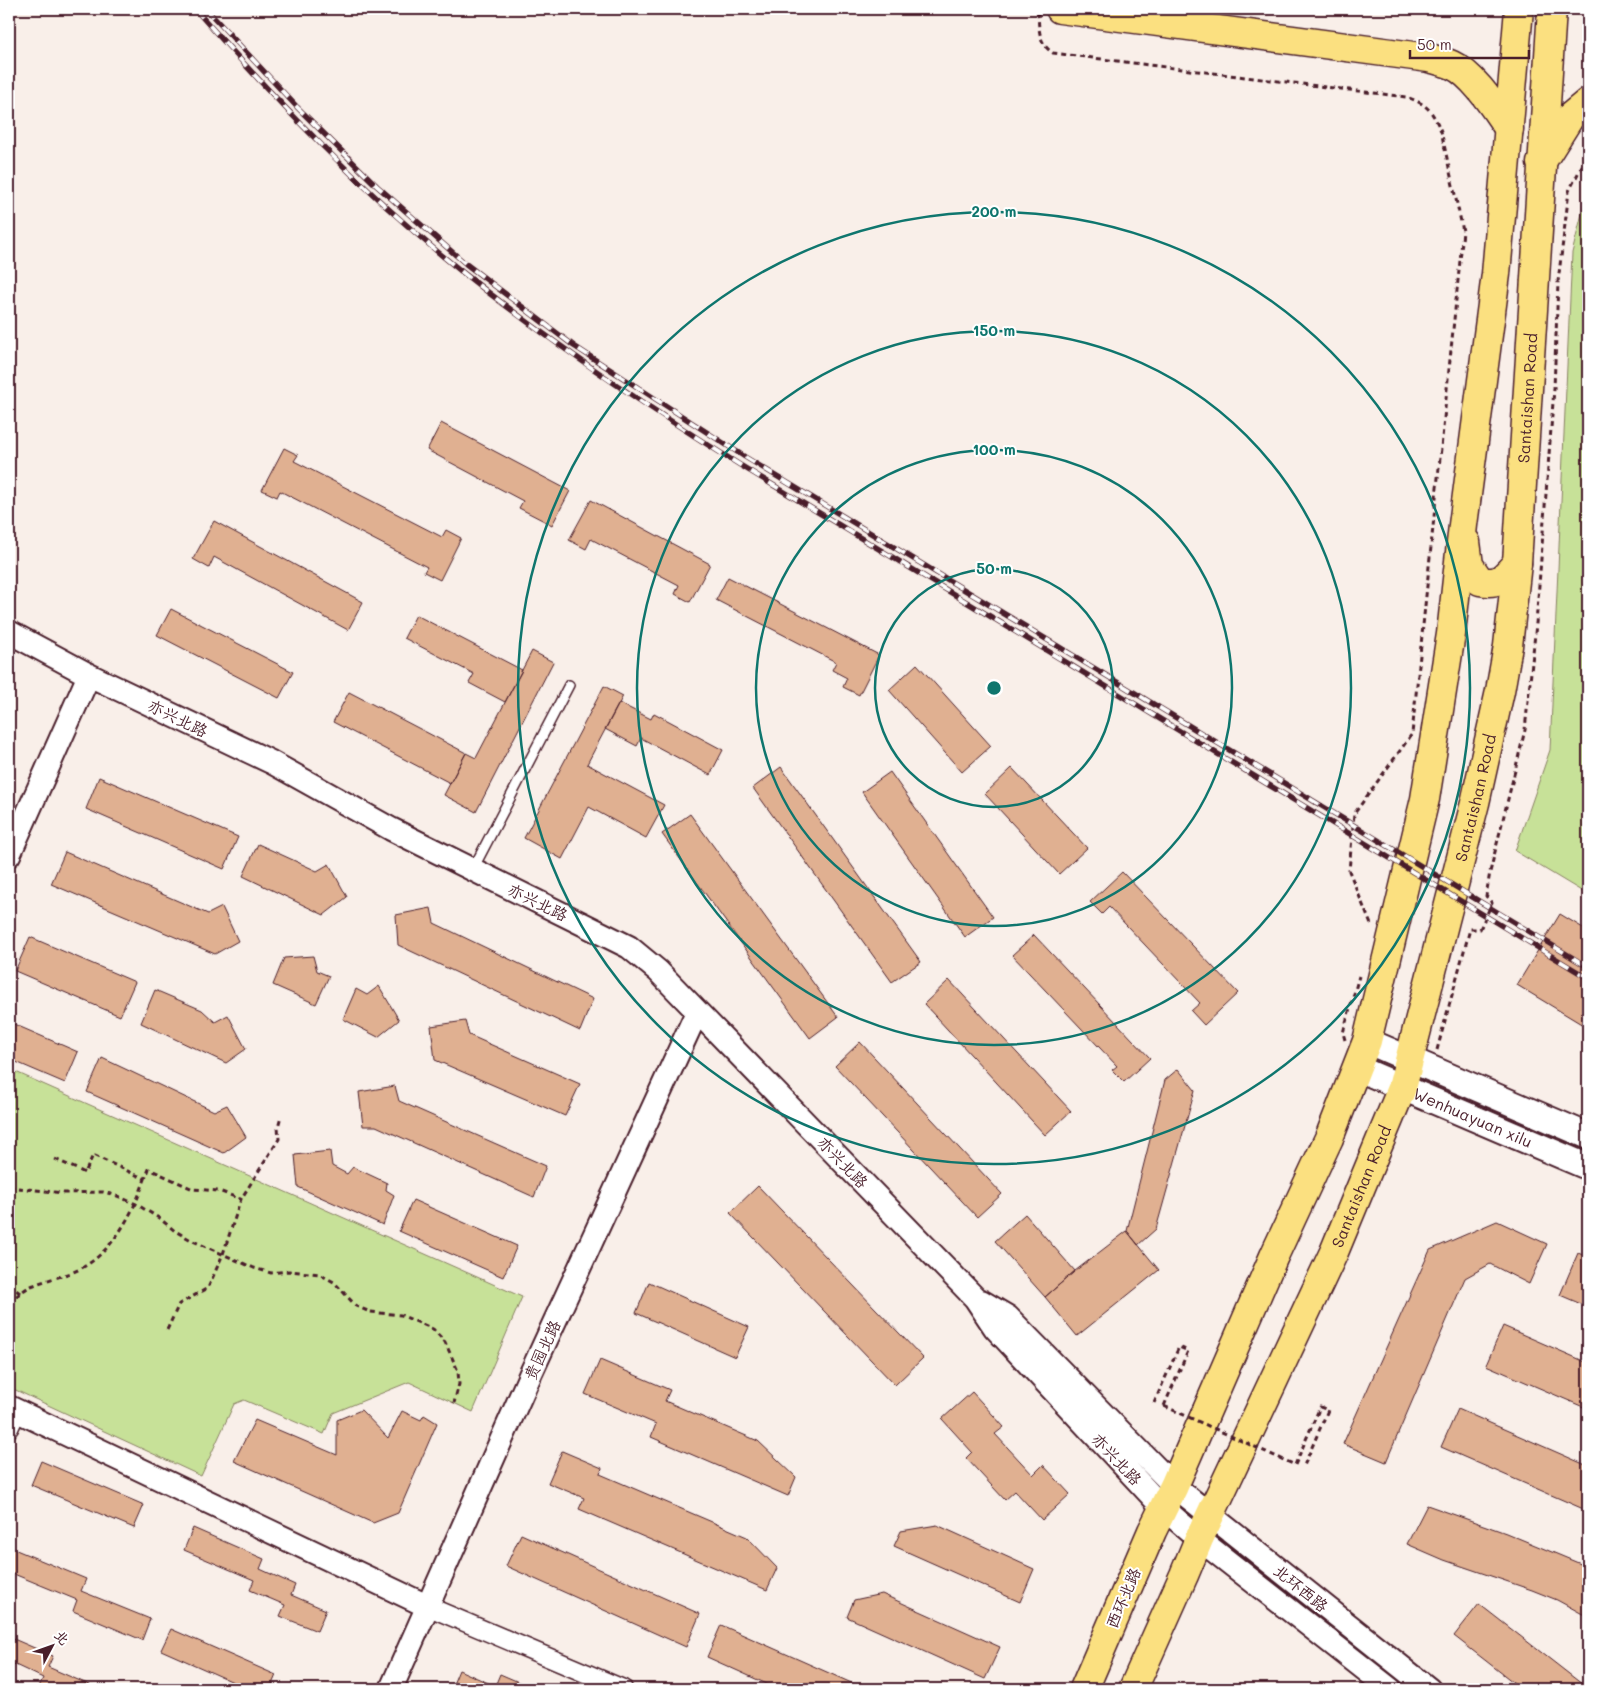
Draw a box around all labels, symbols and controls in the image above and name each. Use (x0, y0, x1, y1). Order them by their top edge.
scale bar (1410, 28, 1528, 60)
text: 50 m (1417, 34, 1452, 54)
text: 200 m (972, 201, 1017, 221)
text: 150 m (973, 320, 1015, 340)
street label: Santaishan Road (1512, 332, 1542, 464)
text: 100 m (972, 439, 1016, 459)
text: 50 m (976, 558, 1012, 578)
centre of rings (985, 679, 1003, 697)
street label: 亦兴北路 (145, 694, 212, 741)
street label: Santaishan Road (1449, 732, 1500, 864)
street label: 亦兴北路 (505, 878, 572, 925)
street label: Wenhuayuan xilu (1410, 1082, 1536, 1152)
street label: Santaishan Road (1326, 1122, 1395, 1251)
street label: 亦兴北路 (814, 1131, 873, 1192)
street label: 贵园北路 (519, 1316, 565, 1383)
street label: 亦兴北路 (1088, 1428, 1147, 1489)
street label: 北环西路 (1270, 1559, 1333, 1616)
street label: 西环北路 (1100, 1564, 1145, 1631)
north arrow (28, 1620, 78, 1670)
text: 北 (50, 1626, 74, 1649)

